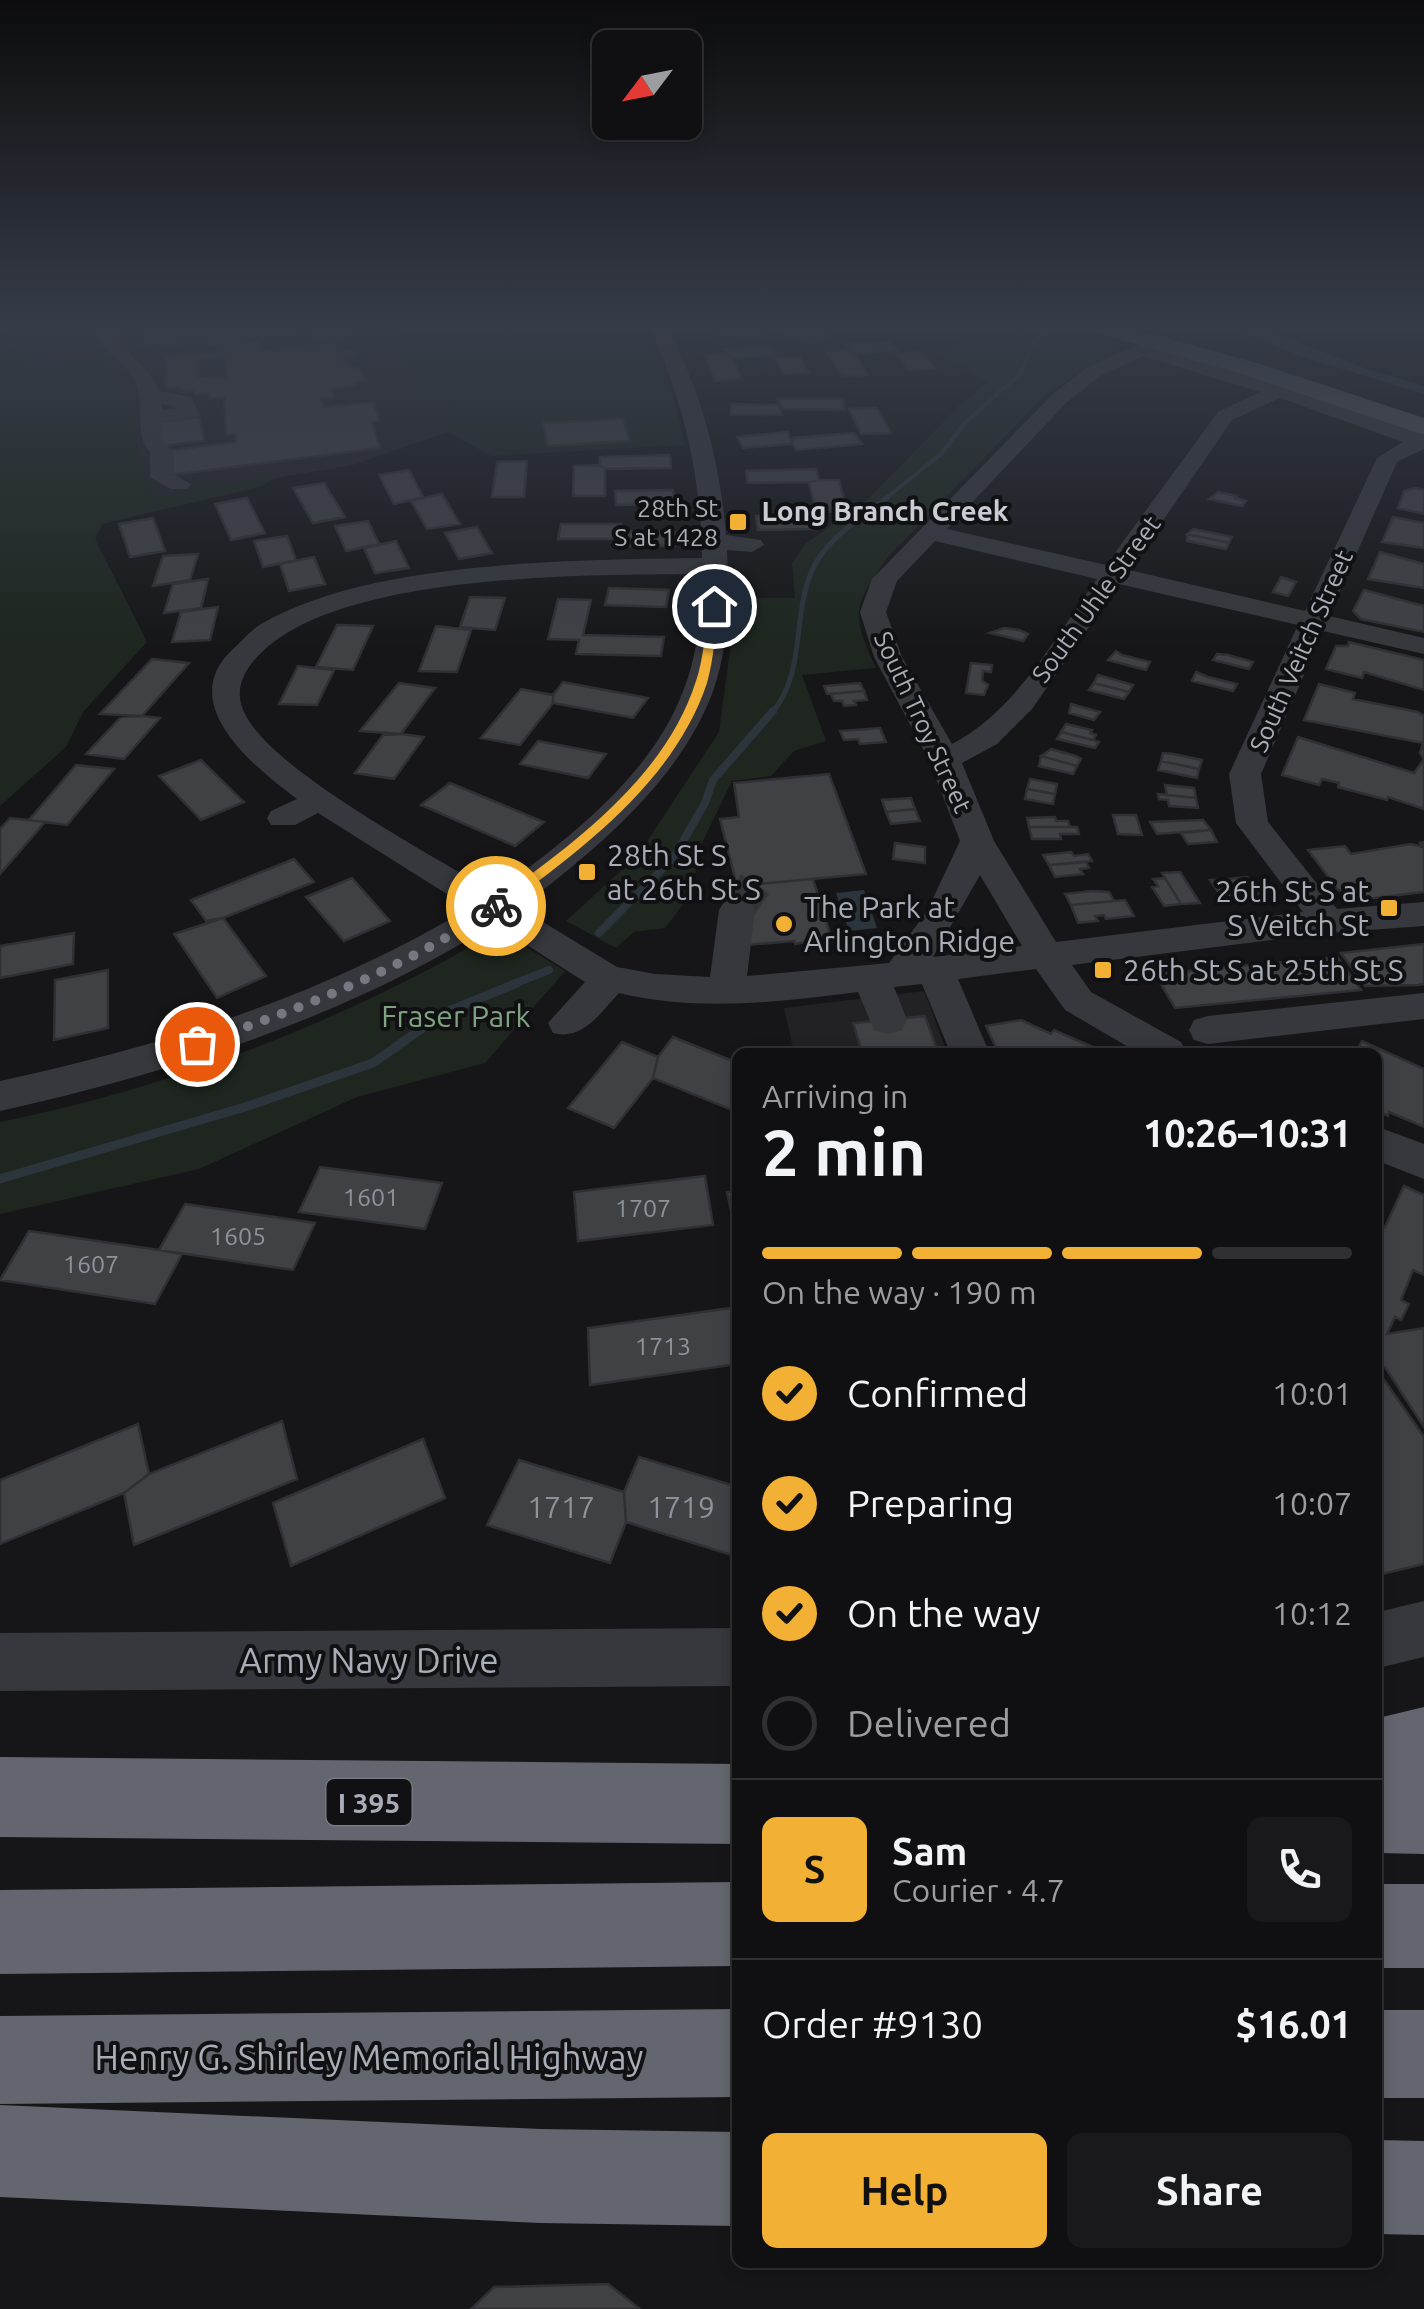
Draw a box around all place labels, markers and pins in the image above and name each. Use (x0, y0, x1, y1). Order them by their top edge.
place label: 28th St S at 1428 (614, 494, 718, 551)
marker: 28th St S at 1428 (727, 511, 749, 533)
pin (672, 564, 757, 649)
place label: 28th St S at 26th St S (607, 838, 761, 906)
marker: 28th St S at 26th St S (576, 861, 598, 883)
place label: 26th St S at S Veitch St (1215, 874, 1369, 942)
place label: The Park at Arlington Ridge (804, 890, 1015, 958)
marker: 26th St S at S Veitch St (1378, 897, 1400, 919)
marker: The Park at Arlington Ridge (773, 913, 795, 935)
place label: 26th St S at 25th St S (1123, 953, 1403, 987)
marker: 26th St S at 25th St S (1092, 959, 1114, 981)
pin (155, 1002, 240, 1087)

